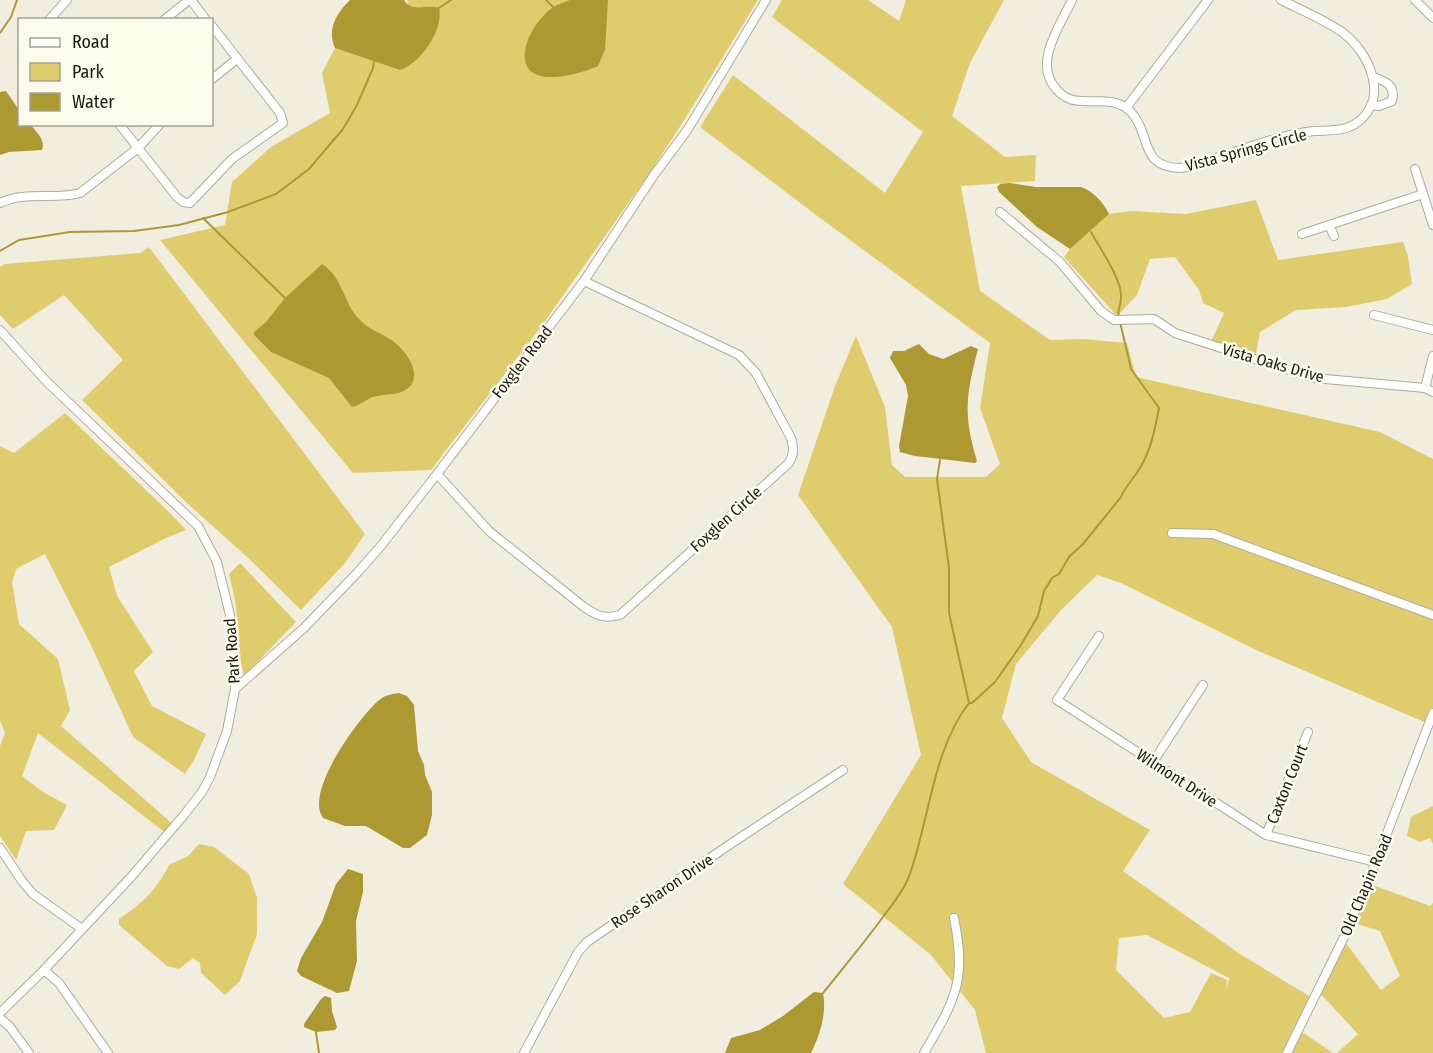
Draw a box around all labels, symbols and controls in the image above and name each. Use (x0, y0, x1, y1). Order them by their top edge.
legend (18, 18, 213, 126)
text: Road (72, 31, 109, 53)
text: Park (72, 61, 105, 83)
text: Water (72, 91, 115, 113)
street label: Vista Springs Circle (1183, 125, 1309, 175)
street label: Foxglen Road (488, 322, 556, 402)
street label: Vista Oaks Drive (1220, 339, 1326, 387)
street label: Foxglen Circle (686, 482, 766, 556)
street label: Park Road (220, 618, 244, 684)
street label: Caxton Court (1262, 741, 1312, 826)
street label: Wilmont Drive (1133, 745, 1221, 811)
street label: Old Chapin Road (1336, 831, 1396, 939)
street label: Rose Sharon Drive (607, 850, 717, 932)

